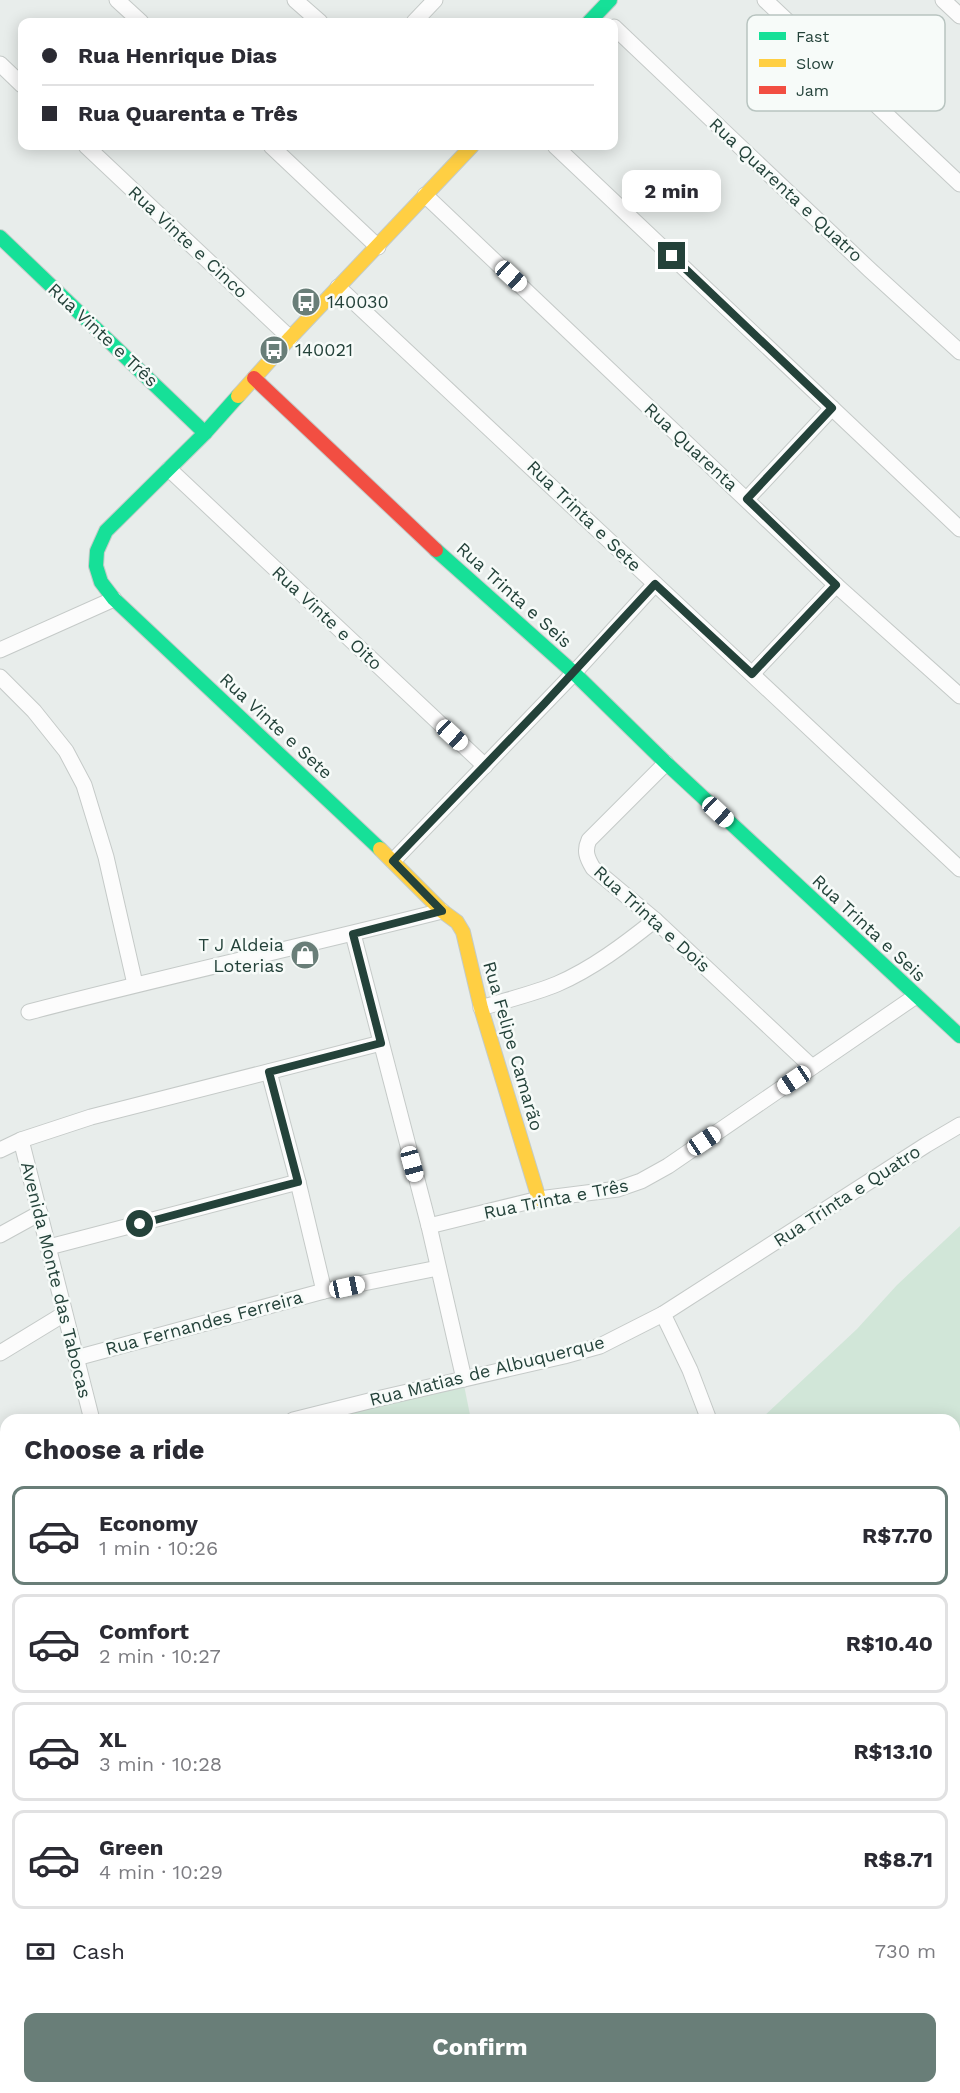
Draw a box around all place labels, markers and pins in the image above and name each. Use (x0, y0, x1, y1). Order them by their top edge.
bus stop icon: 140030 (290, 286, 322, 318)
place label: 140030 (327, 291, 389, 312)
bus stop icon: 140021 (258, 334, 290, 366)
place label: 140021 (295, 339, 353, 360)
place label: T J Aldeia Loterias (198, 934, 284, 976)
shop icon: T J Aldeia Loterias (289, 939, 321, 971)

